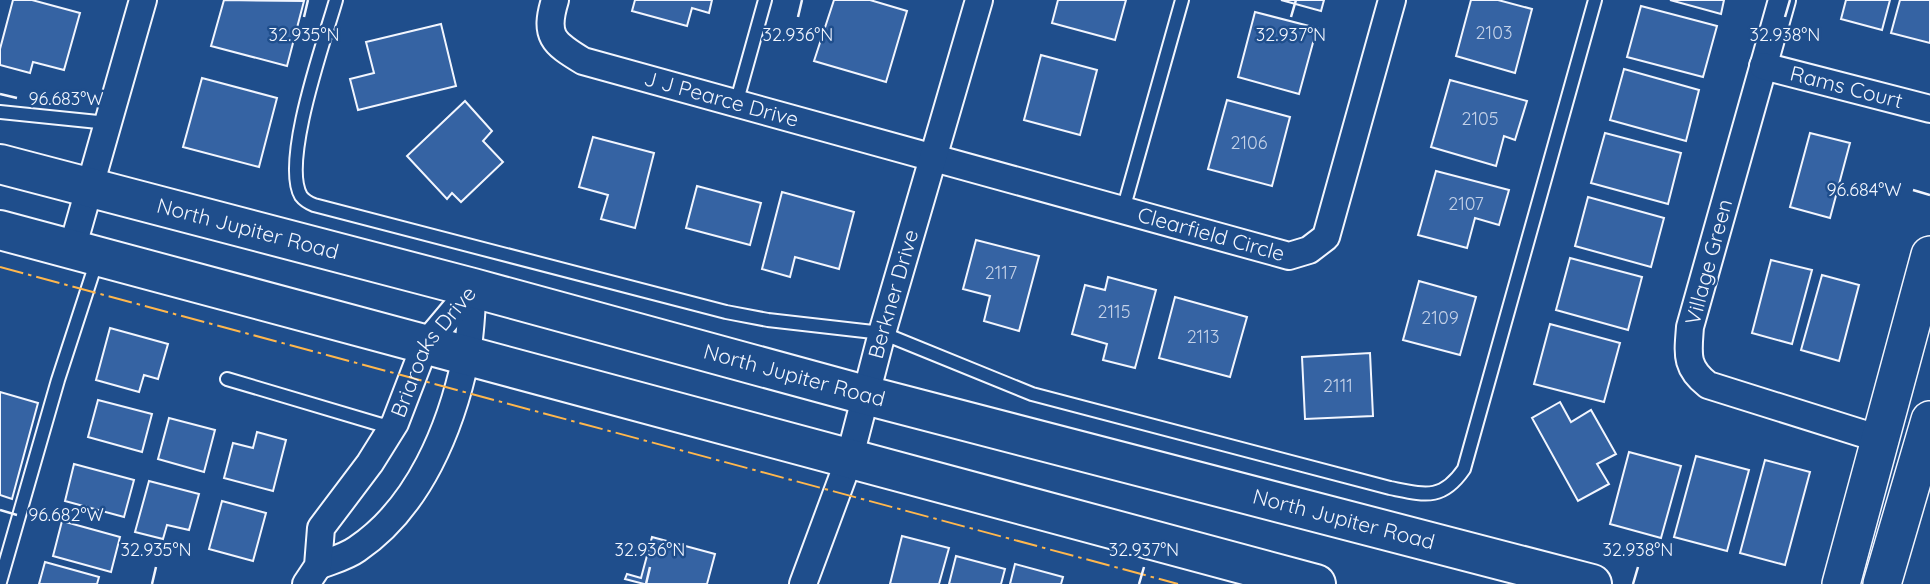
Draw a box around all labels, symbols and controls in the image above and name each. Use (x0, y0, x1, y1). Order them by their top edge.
house number: 2103 (1476, 21, 1512, 44)
text: 32.935°N (268, 23, 340, 46)
text: 32.936°N (763, 23, 833, 46)
text: 32.937°N (1256, 23, 1326, 46)
text: 32.938°N (1750, 23, 1820, 46)
street label: Rams Court (1788, 60, 1906, 113)
street label: J J Pearce Drive (642, 65, 802, 132)
text: 96.683°W (28, 87, 104, 110)
house number: 2105 (1461, 107, 1499, 130)
house number: 2106 (1230, 131, 1268, 154)
text: 96.684°W (1826, 178, 1902, 201)
street label: North Jupiter Road (154, 192, 342, 264)
house number: 2107 (1448, 192, 1484, 215)
street label: Village Green (1679, 196, 1737, 328)
street label: Clearfield Circle (1135, 201, 1288, 266)
street label: Berkner Drive (862, 226, 923, 361)
house number: 2117 (985, 261, 1017, 284)
street label: Briaroaks Drive (384, 280, 481, 421)
house number: 2115 (1097, 300, 1131, 323)
house number: 2109 (1421, 306, 1459, 329)
house number: 2113 (1187, 325, 1219, 348)
street label: North Jupiter Road (701, 338, 888, 412)
house number: 2111 (1323, 374, 1353, 397)
street label: North Jupiter Road (1250, 482, 1438, 555)
text: 96.682°W (28, 503, 104, 526)
text: 32.935°N (120, 538, 192, 561)
text: 32.936°N (615, 538, 685, 561)
text: 32.937°N (1109, 538, 1179, 561)
text: 32.938°N (1603, 538, 1673, 561)

